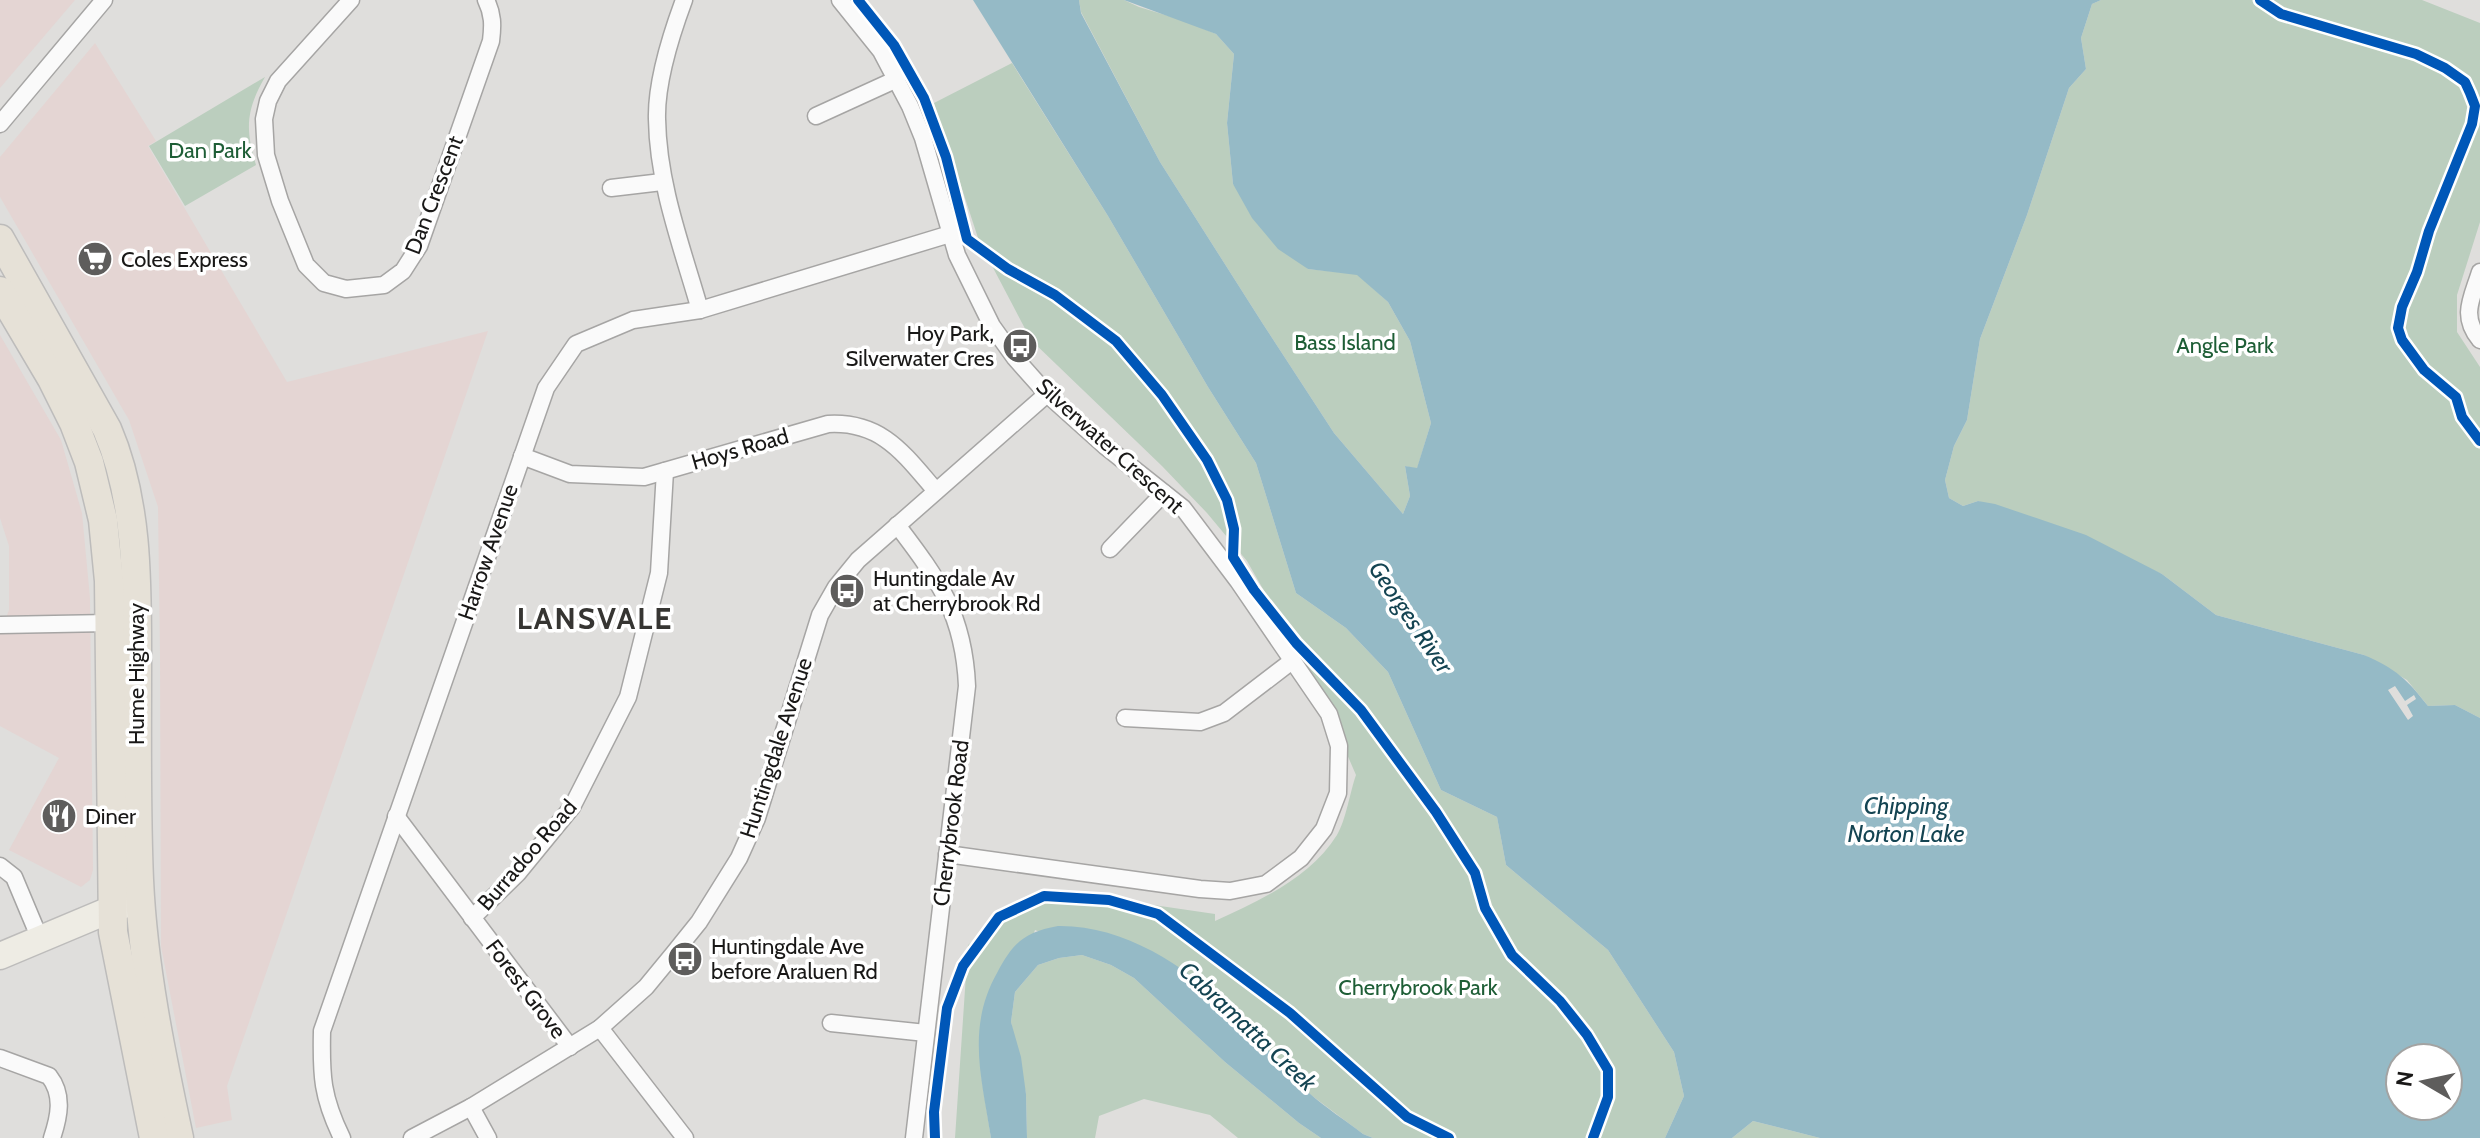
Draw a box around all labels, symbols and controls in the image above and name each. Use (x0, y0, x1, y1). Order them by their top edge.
street label: Dan Crescent (399, 131, 469, 258)
park label: Dan Park (168, 137, 252, 164)
supermarket icon: Coles Express (76, 240, 114, 278)
place label: Coles Express (121, 246, 248, 273)
place label: Hoy Park, Silverwater Cres (846, 320, 994, 372)
bus stop icon: Hoy Park, Silverwater Cres (1001, 327, 1039, 365)
park label: Bass Island (1294, 329, 1396, 356)
park label: Angle Park (2176, 332, 2274, 359)
street label: Silverwater Crescent (1031, 373, 1190, 520)
street label: Hoys Road (688, 422, 792, 476)
street label: Harrow Avenue (452, 480, 524, 624)
water label: Georges River (1363, 555, 1460, 680)
place label: Huntingdale Av at Cherrybrook Rd (873, 565, 1040, 617)
bus stop icon: Huntingdale Av at Cherrybrook Rd (828, 572, 866, 610)
district label: LANSVALE (517, 600, 673, 637)
street label: Hume Highway (123, 603, 150, 745)
street label: Huntingdale Avenue (734, 654, 818, 842)
street label: Cherrybrook Road (927, 738, 975, 908)
water label: Chipping Norton Lake (1847, 791, 1965, 848)
street label: Burradoo Road (472, 794, 582, 916)
restaurant icon: Diner (40, 797, 78, 835)
place label: Diner (85, 803, 136, 830)
place label: Huntingdale Ave before Araluen Rd (711, 933, 878, 985)
street label: Forest Grove (480, 934, 572, 1044)
bus stop icon: Huntingdale Ave before Araluen Rd (666, 940, 704, 978)
water label: Cabramatta Creek (1174, 955, 1323, 1097)
park label: Cherrybrook Park (1338, 974, 1498, 1001)
north arrow (2384, 1042, 2464, 1122)
text: N (2390, 1069, 2419, 1089)

